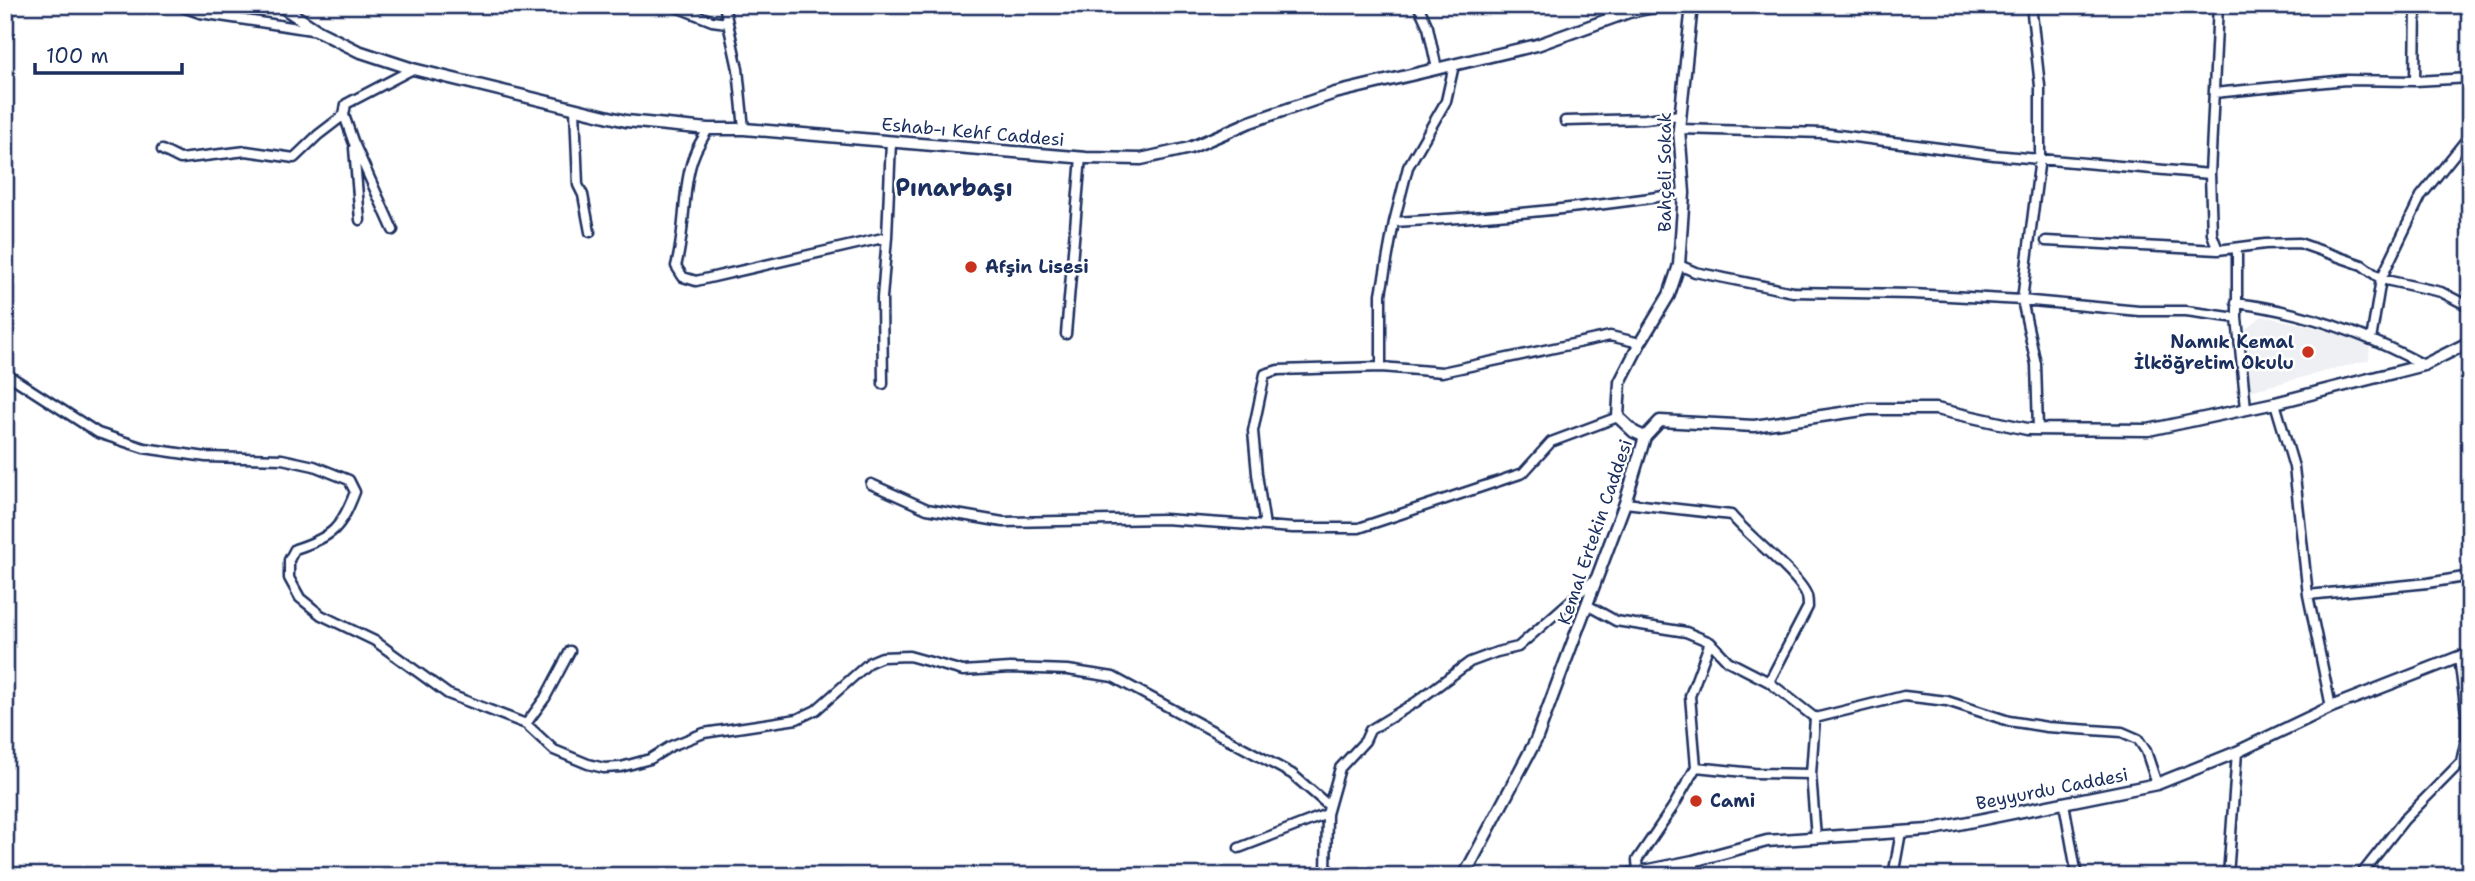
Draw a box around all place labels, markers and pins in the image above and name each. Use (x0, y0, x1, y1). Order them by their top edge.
place label: Afşin Lisesi (985, 255, 1089, 279)
marker: Afşin Lisesi (963, 259, 979, 275)
place label: Namık Kemal İlköğretim Okulu (2134, 330, 2294, 375)
marker: Namık Kemal İlköğretim Okulu (2300, 344, 2316, 360)
place label: Cami (1710, 789, 1755, 813)
marker: Cami (1688, 793, 1704, 809)

